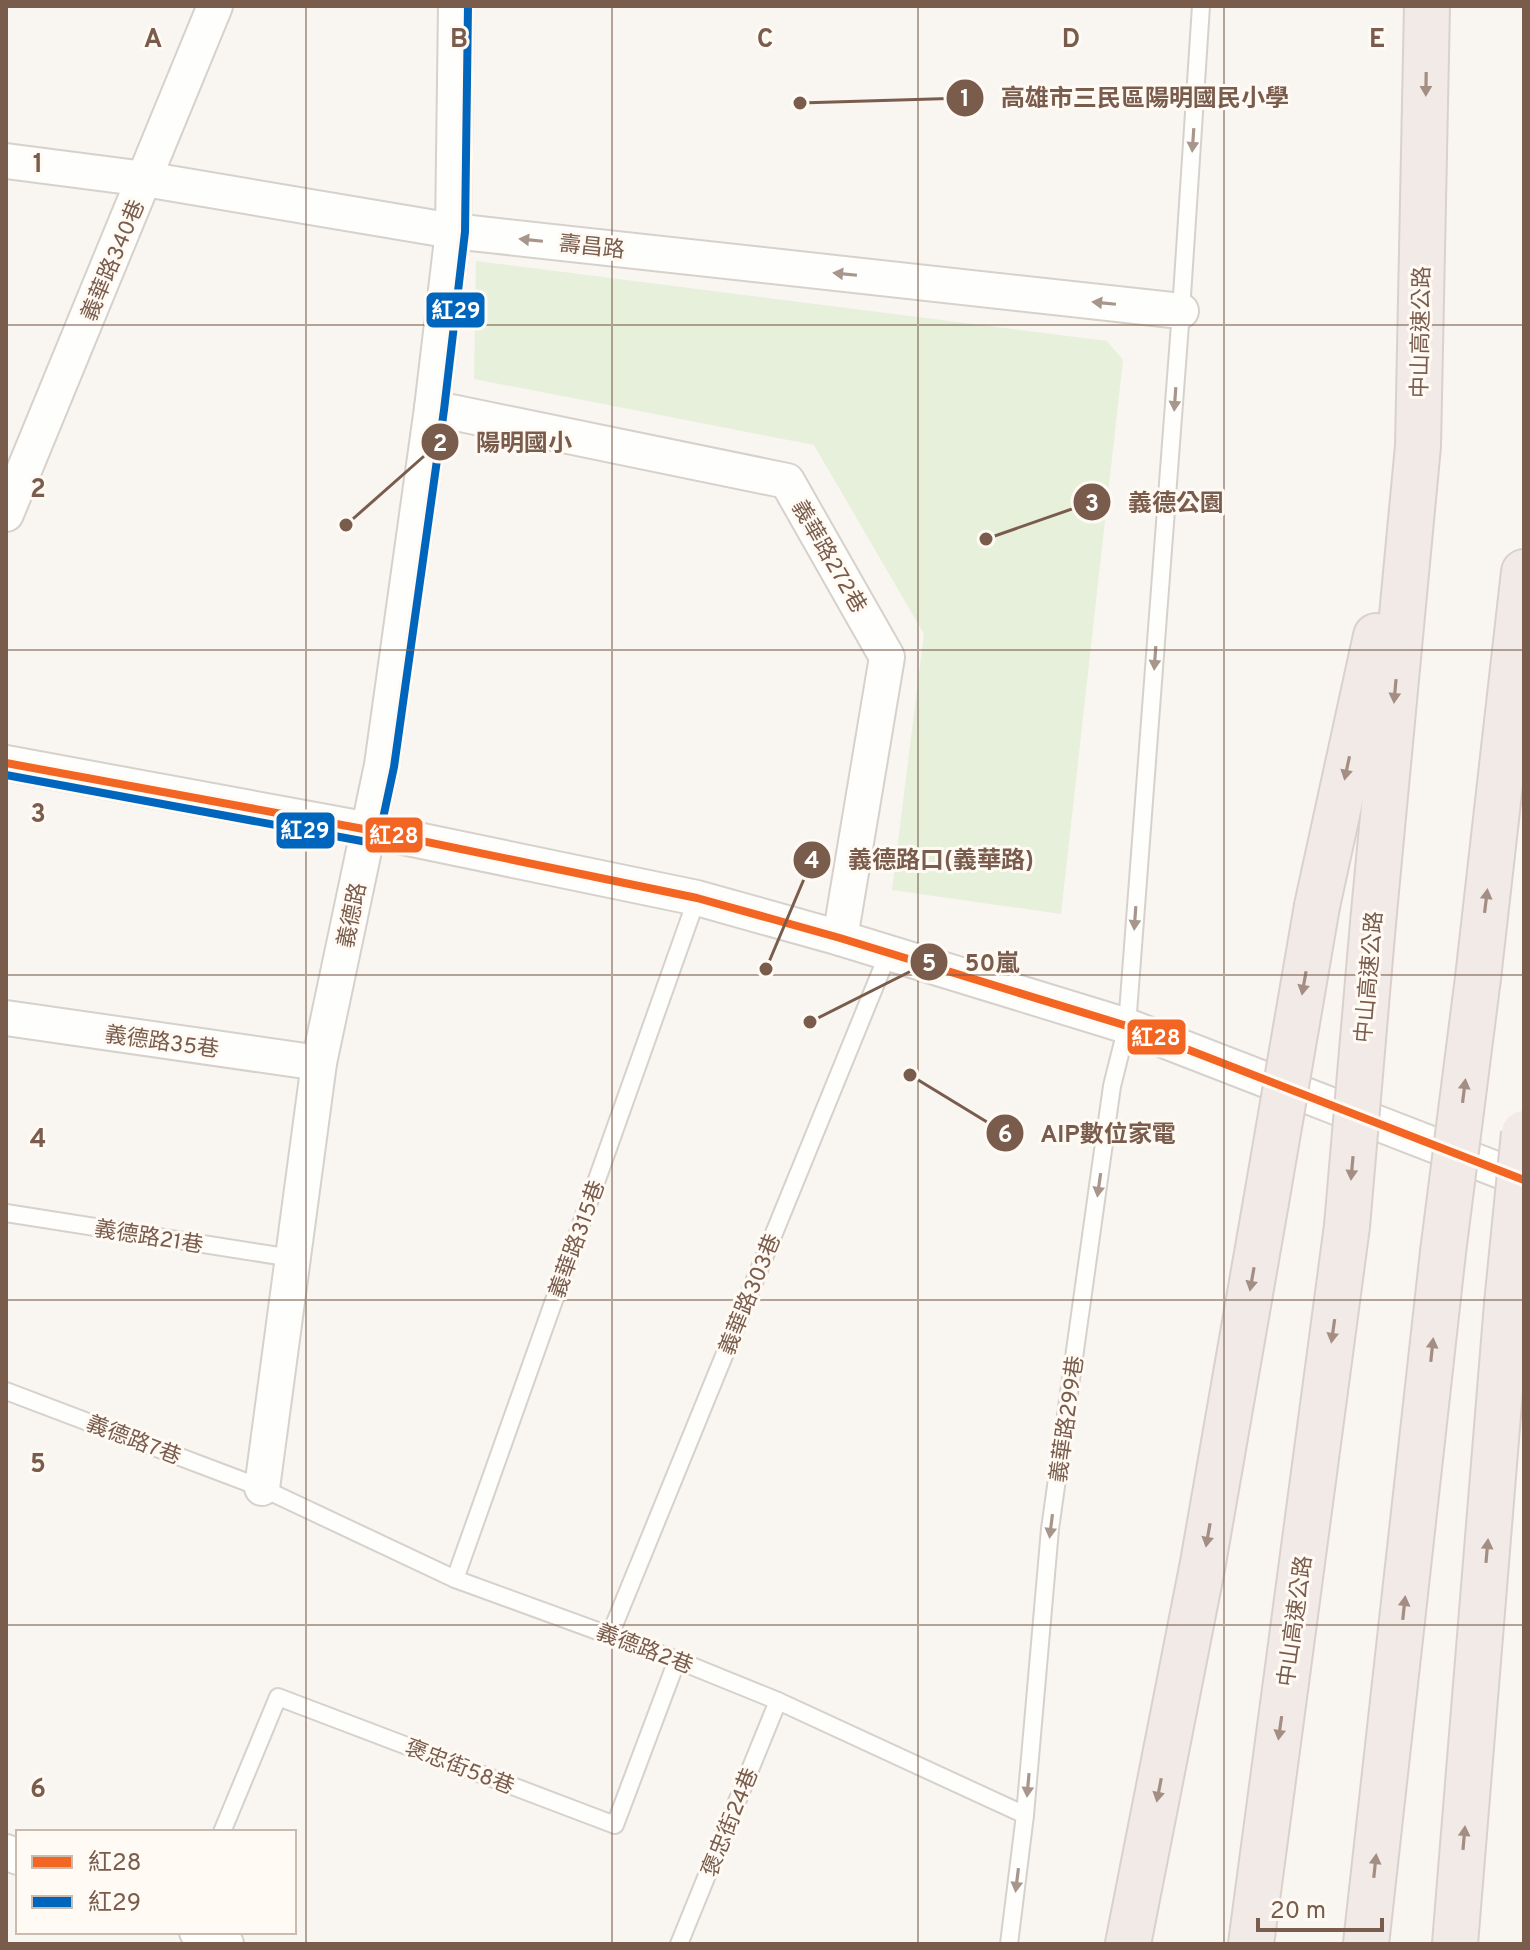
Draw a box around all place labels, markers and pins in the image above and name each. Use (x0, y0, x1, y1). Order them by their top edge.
callout: 高雄市三民區陽明國民小學 (945, 74, 1305, 122)
callout: 陽明國小 (420, 418, 588, 466)
callout: 義德公園 (1072, 478, 1240, 526)
callout: 義德路口(義華路) (792, 836, 1050, 884)
callout: 50嵐 (909, 938, 1035, 986)
callout: AIP數位家電 (985, 1109, 1192, 1157)

